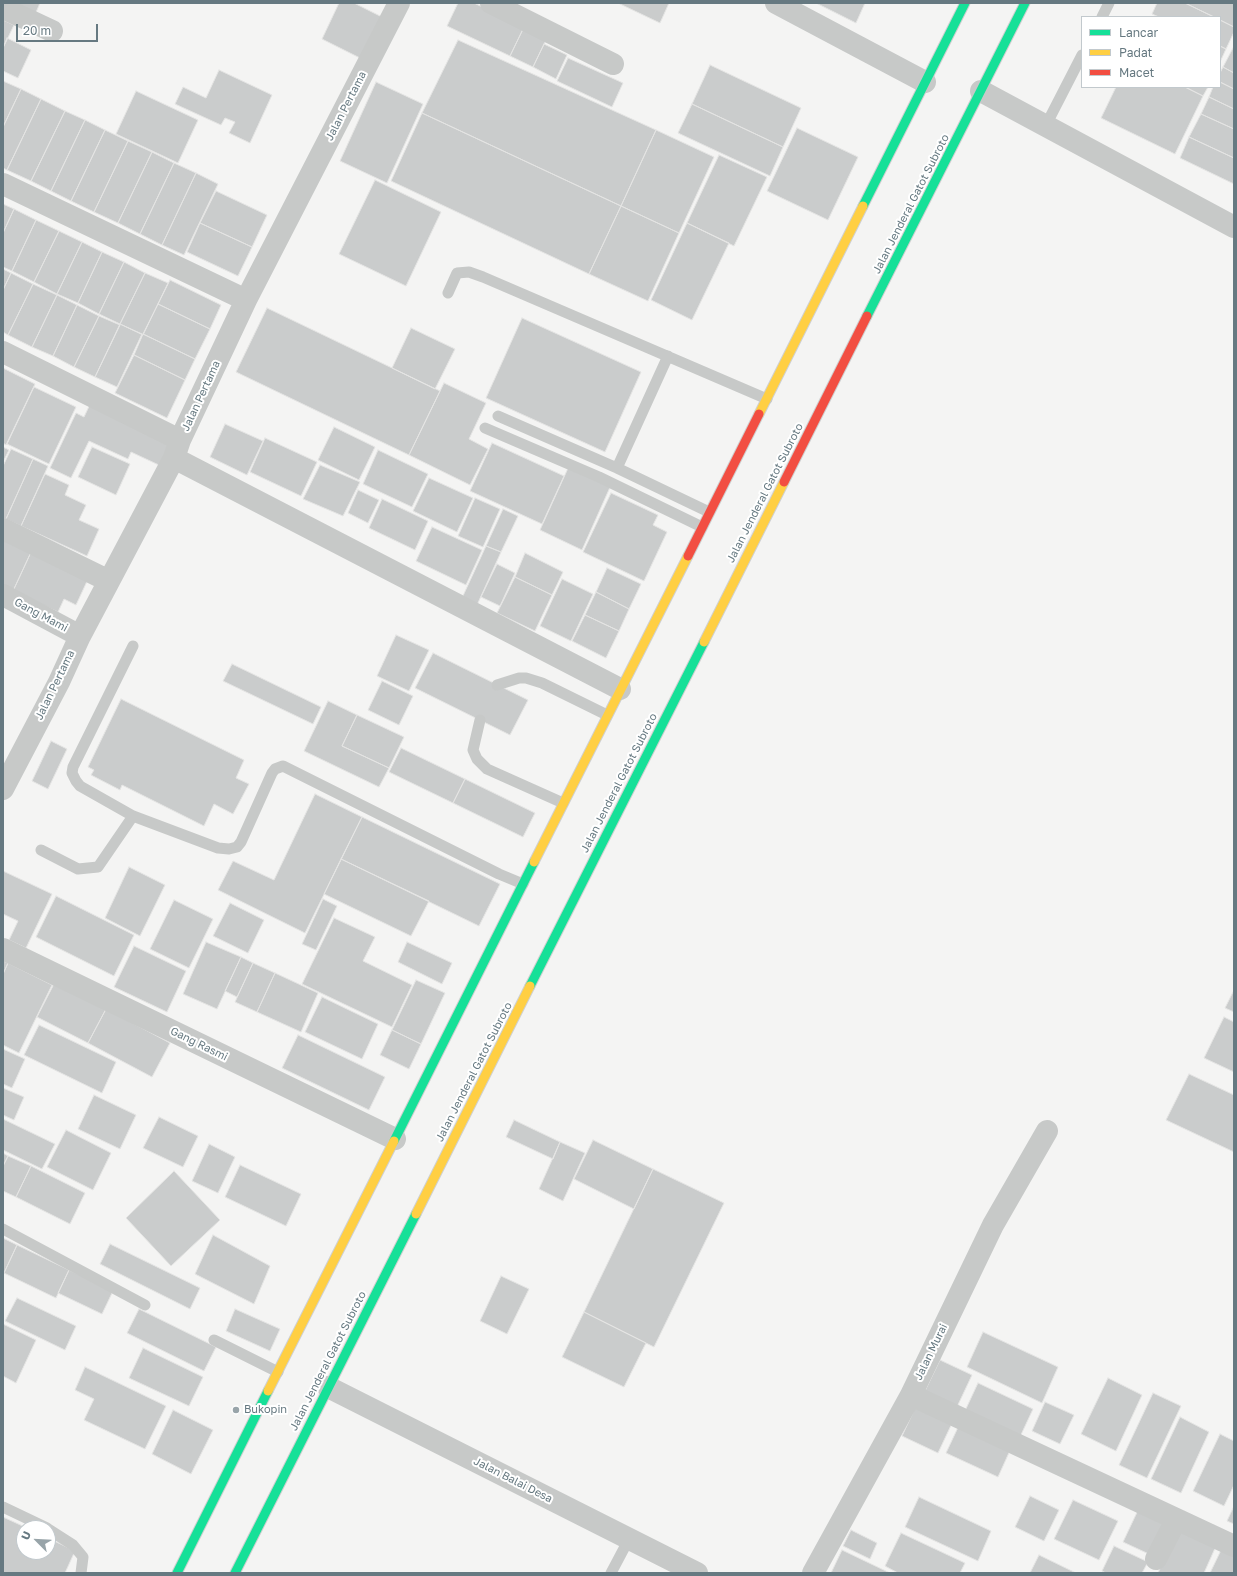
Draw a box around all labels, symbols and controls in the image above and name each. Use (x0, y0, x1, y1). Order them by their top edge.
scale bar (18, 16, 100, 42)
legend (1081, 16, 1221, 88)
text: 20 m (23, 23, 51, 38)
text: Lancar (1119, 25, 1158, 40)
text: Padat (1119, 45, 1152, 60)
text: Macet (1119, 65, 1154, 80)
street label: Jalan Pertama (323, 69, 369, 143)
street label: Jalan Jenderal Gatot Subroto (870, 132, 952, 276)
street label: Jalan Pertama (179, 359, 223, 433)
street label: Jalan Jenderal Gatot Subroto (724, 421, 806, 565)
street label: Gang Mami (12, 595, 70, 635)
street label: Jalan Pertama (32, 648, 78, 722)
street label: Jalan Jenderal Gatot Subroto (578, 711, 660, 855)
street label: Jalan Jenderal Gatot Subroto (433, 1000, 515, 1144)
street label: Gang Rasmi (168, 1024, 230, 1064)
street label: Jalan Jenderal Gatot Subroto (287, 1289, 369, 1433)
street label: Jalan Murai (912, 1322, 950, 1382)
place label: Bukopin (244, 1403, 287, 1417)
marker: Bukopin (231, 1405, 241, 1415)
street label: Jalan Balai Desa (471, 1454, 555, 1506)
north arrow (16, 1520, 56, 1560)
text: U (18, 1529, 33, 1542)

